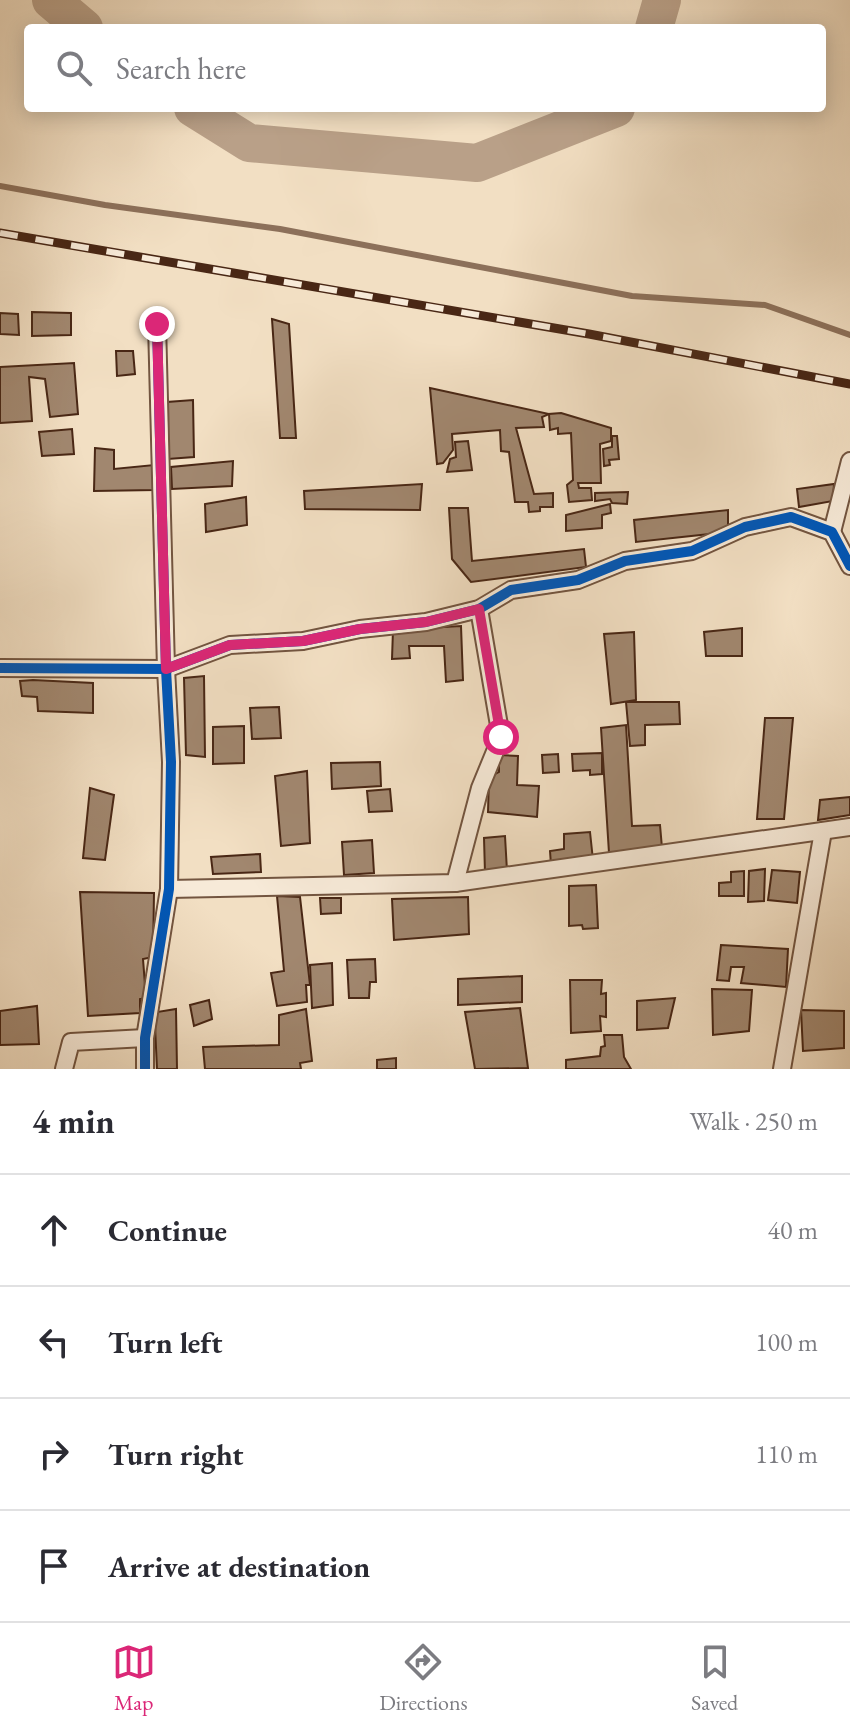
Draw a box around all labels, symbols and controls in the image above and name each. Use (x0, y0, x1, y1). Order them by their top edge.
search box (24, 24, 826, 112)
icon: search (52, 46, 96, 90)
text: Search here (116, 49, 246, 88)
route end (139, 306, 175, 342)
route start (483, 719, 519, 755)
text: 4 min (32, 1099, 115, 1143)
text: Walk · 250 m (690, 1104, 818, 1138)
icon: ahead (32, 1208, 76, 1252)
text: Continue (108, 1211, 227, 1250)
text: 40 m (768, 1213, 818, 1247)
icon: left (32, 1320, 76, 1364)
text: Turn left (108, 1323, 222, 1362)
text: 100 m (755, 1325, 818, 1359)
icon: right (32, 1432, 76, 1476)
text: Turn right (108, 1435, 244, 1474)
text: 110 m (755, 1437, 818, 1471)
icon: arrive (32, 1544, 76, 1588)
text: Arrive at destination (108, 1547, 370, 1586)
tab: Map (112, 1640, 156, 1717)
tab: Directions (379, 1640, 468, 1717)
tab: Saved (691, 1640, 738, 1717)

